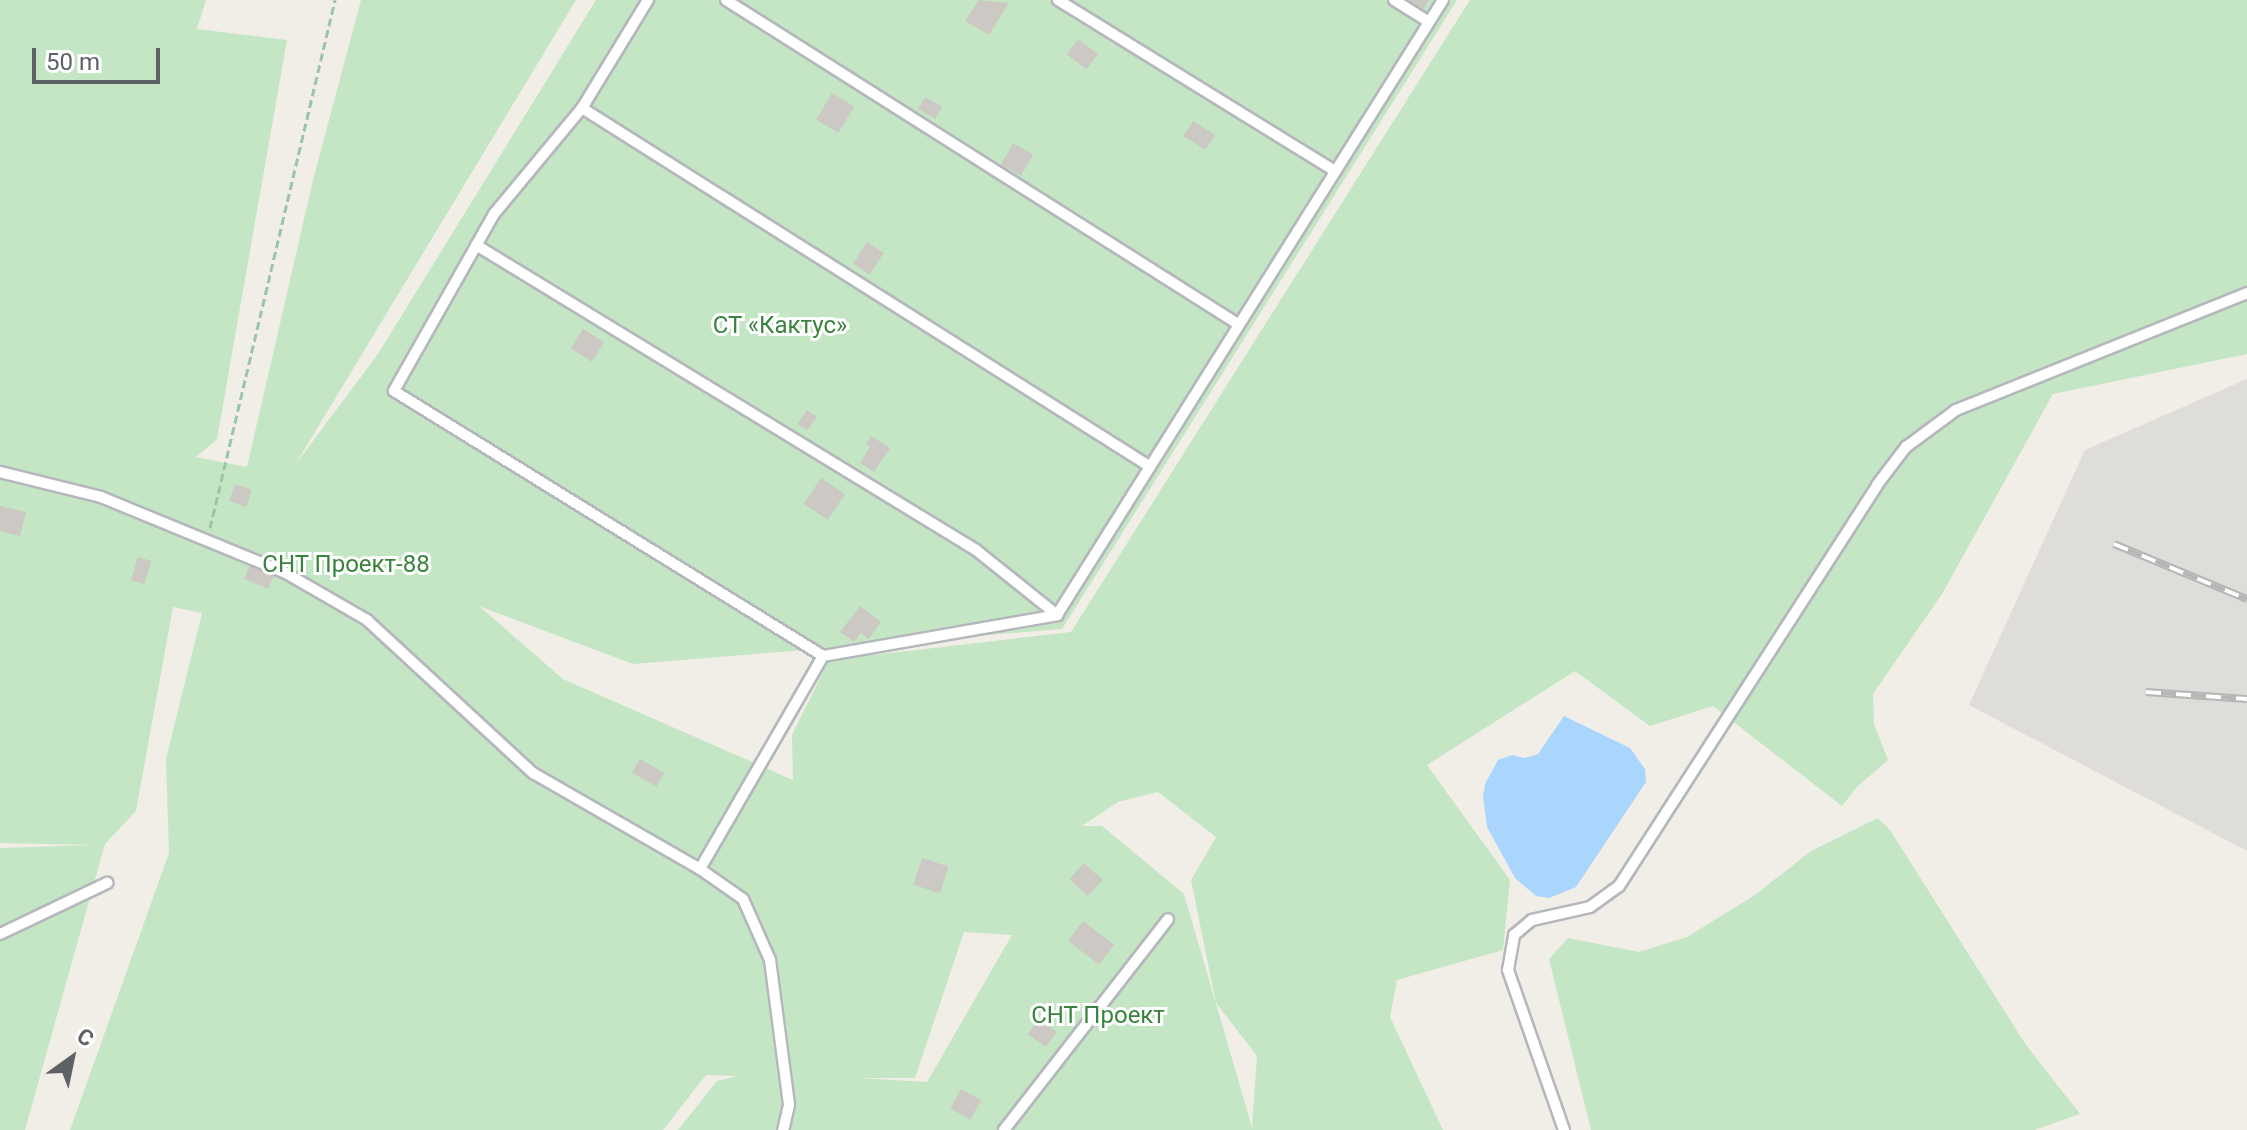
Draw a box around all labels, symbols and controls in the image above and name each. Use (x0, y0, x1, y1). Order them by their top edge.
scale bar (36, 32, 164, 82)
text: 50 m (46, 48, 100, 76)
park label: СТ «Кактус» (713, 312, 847, 340)
park label: СНТ Проект-88 (262, 551, 430, 579)
park label: СНТ Проект (1031, 1002, 1165, 1030)
north arrow (32, 1018, 112, 1098)
text: С (72, 1023, 98, 1052)

